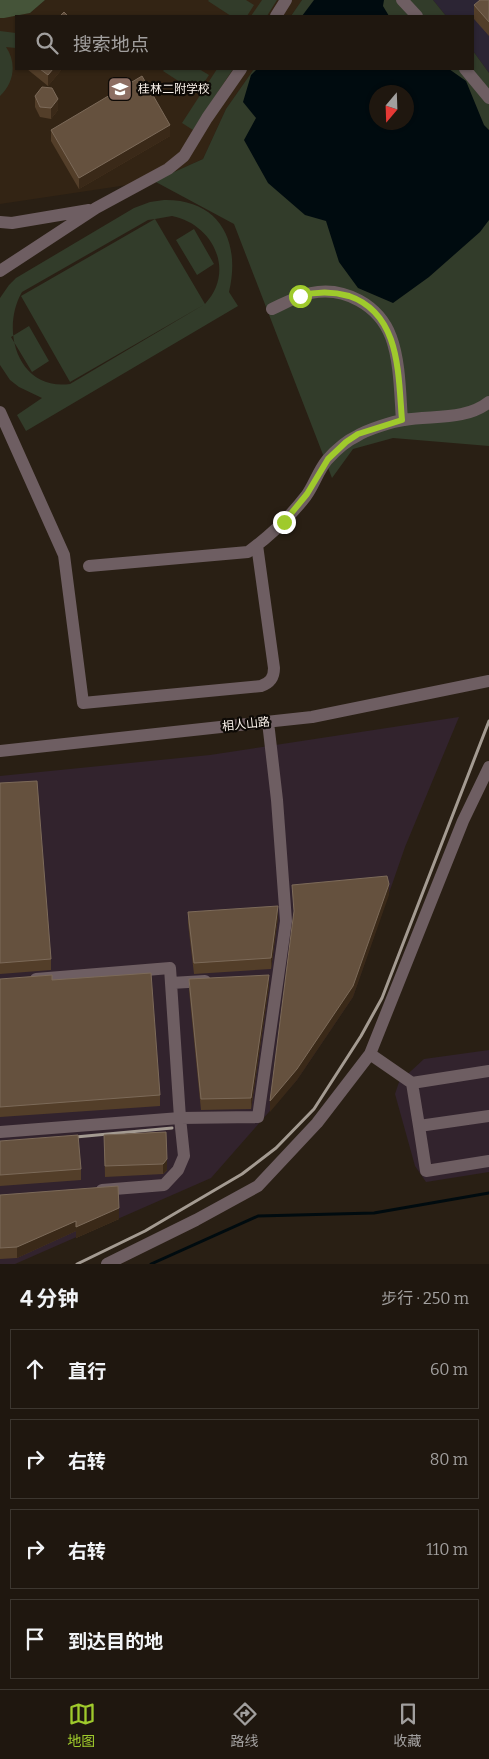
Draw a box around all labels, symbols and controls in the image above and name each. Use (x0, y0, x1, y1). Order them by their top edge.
search box (15, 15, 474, 70)
icon: search (33, 29, 61, 57)
text: 搜索地点 (73, 33, 149, 56)
school or university icon: 桂林二附学校 (107, 76, 133, 102)
place label: 桂林二附学校 (138, 82, 210, 96)
north arrow (369, 85, 414, 130)
route start (289, 285, 312, 308)
route end (273, 511, 296, 534)
street label: 相人山路 (221, 715, 271, 733)
text: 4 分钟 (20, 1286, 79, 1312)
text: 步行 · 250 m (381, 1289, 469, 1308)
icon: ahead (21, 1355, 49, 1383)
text: 直行 (68, 1360, 106, 1383)
text: 60 m (430, 1360, 468, 1379)
icon: right (21, 1445, 49, 1473)
text: 右转 (68, 1450, 106, 1473)
text: 80 m (430, 1450, 468, 1469)
icon: right (21, 1535, 49, 1563)
text: 右转 (68, 1540, 106, 1563)
text: 110 m (426, 1540, 468, 1559)
icon: arrive (21, 1625, 49, 1653)
text: 到达目的地 (68, 1630, 163, 1653)
tab: 地图 (68, 1700, 96, 1750)
tab: 路线 (231, 1700, 259, 1750)
tab: 收藏 (394, 1700, 422, 1750)

